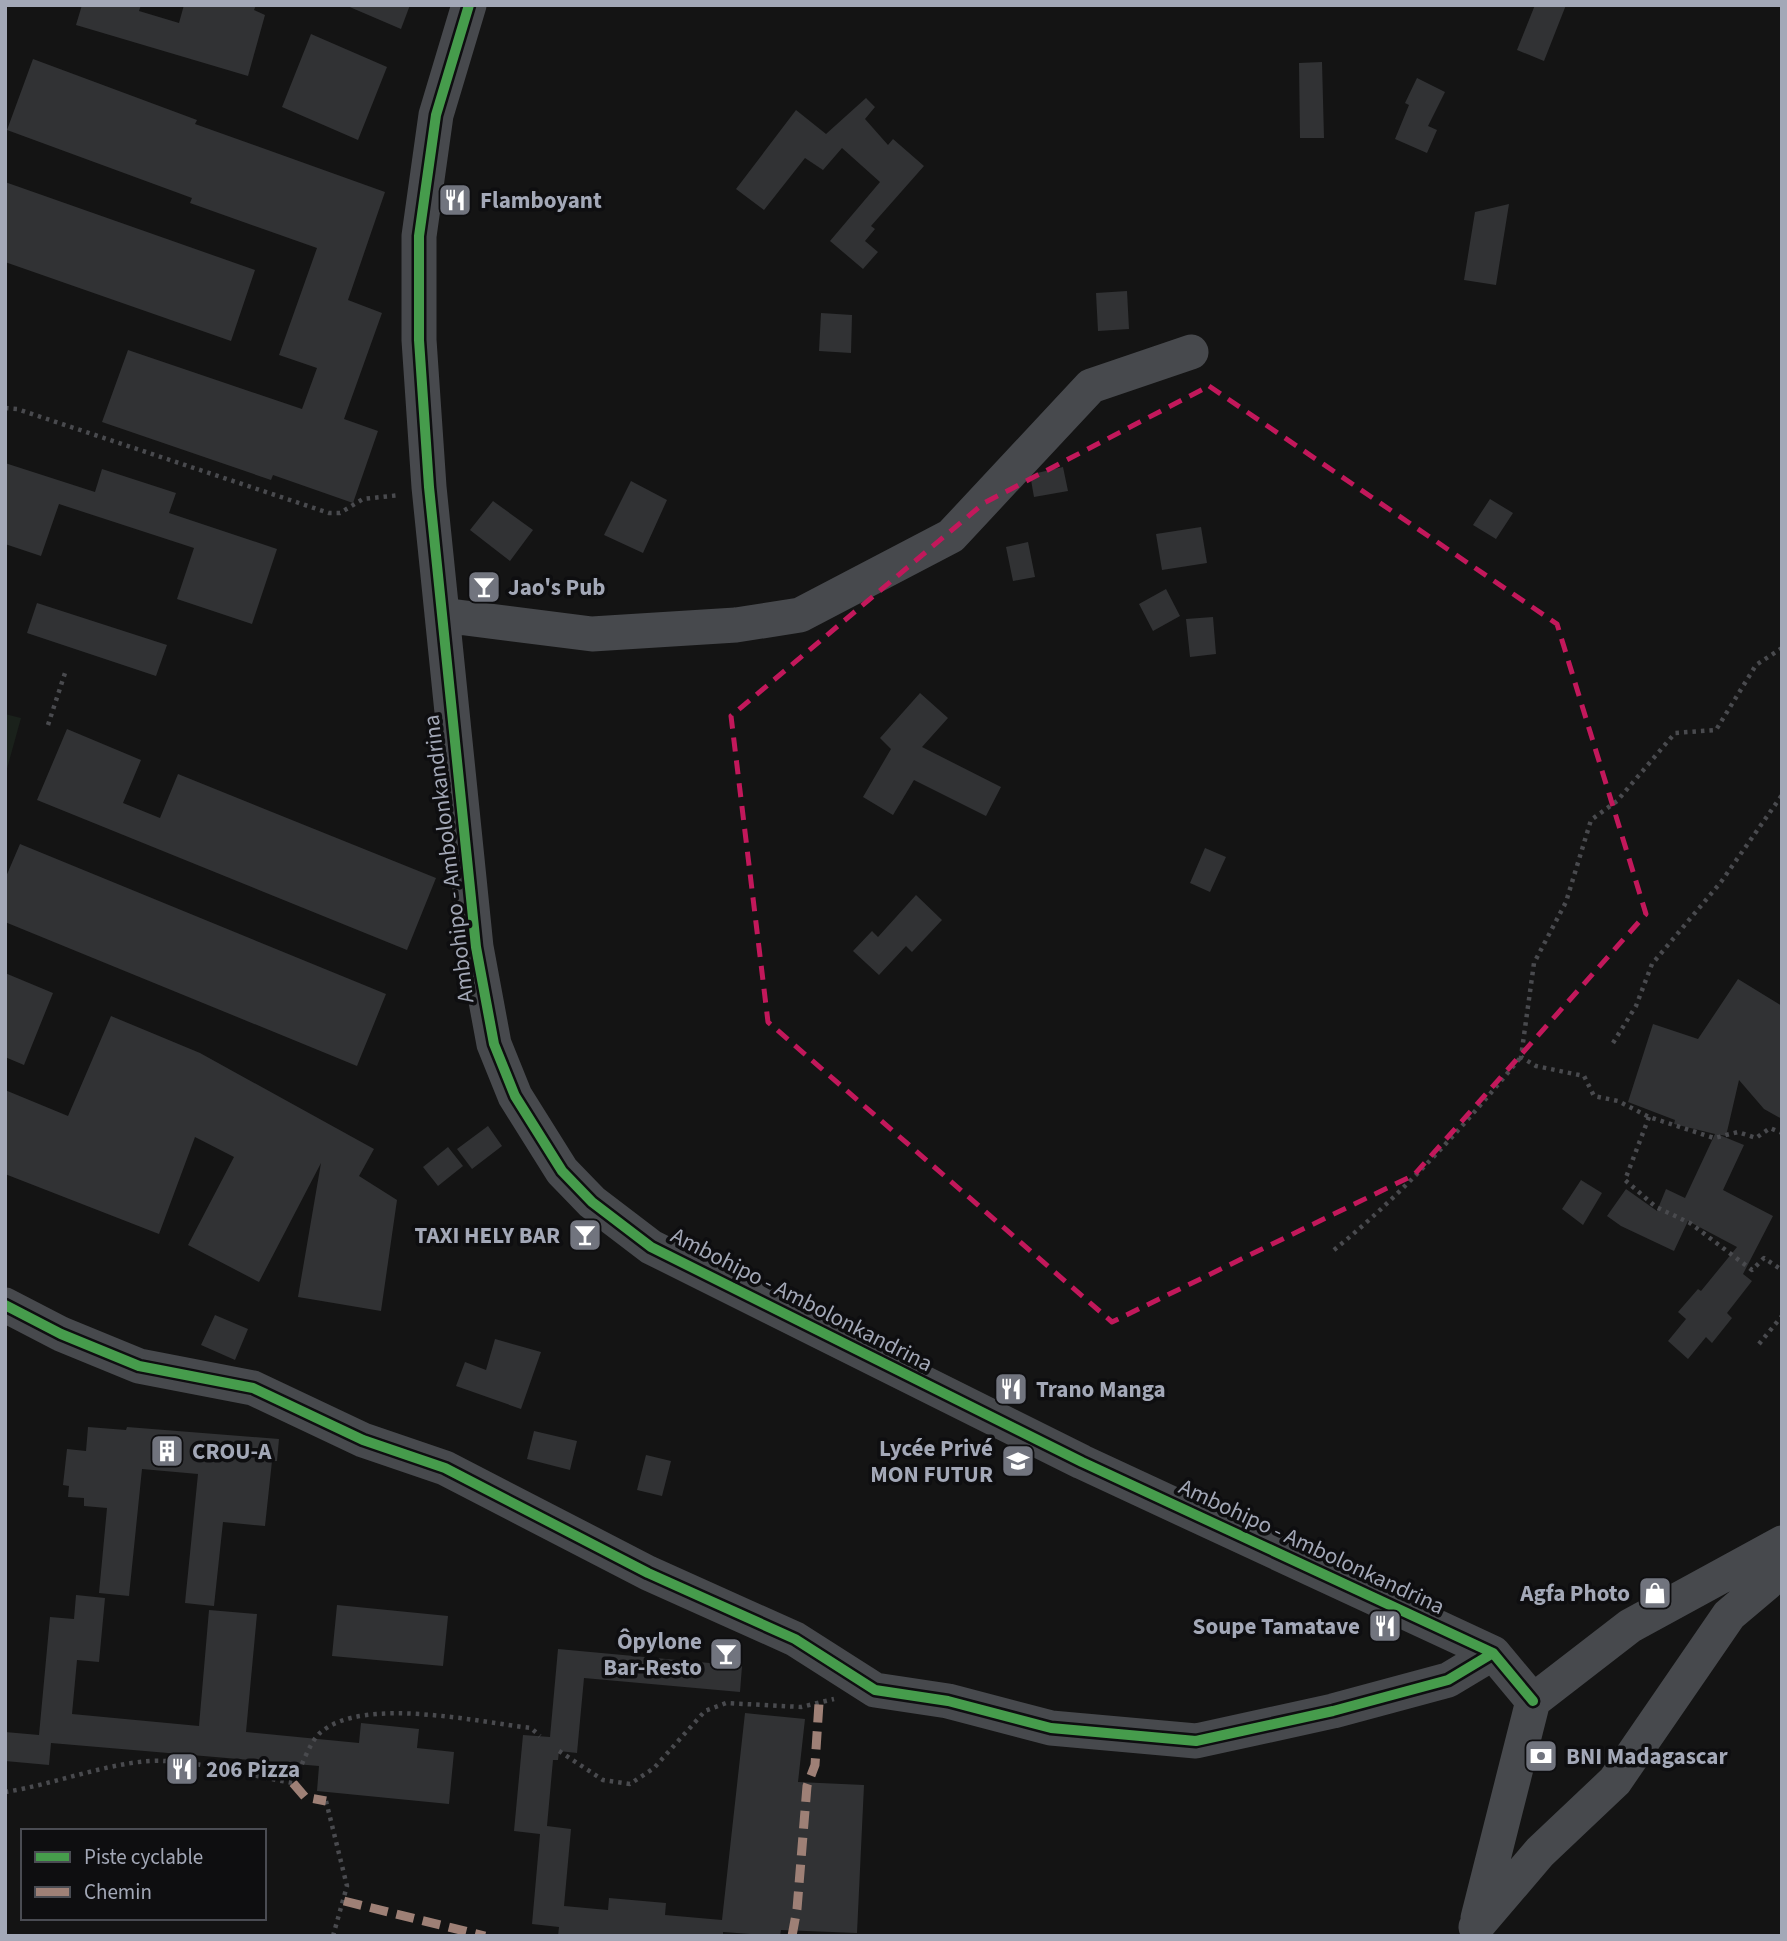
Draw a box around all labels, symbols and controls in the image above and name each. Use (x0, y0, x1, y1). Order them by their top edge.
restaurant icon: Flamboyant (436, 181, 474, 219)
place label: Flamboyant (480, 184, 602, 217)
bar icon: Jao's Pub (465, 568, 503, 606)
place label: Jao's Pub (508, 571, 605, 604)
street label: Ambohipo - Ambolonkandrina (414, 713, 483, 1005)
bar icon: TAXI HELY BAR (566, 1216, 604, 1254)
place label: TAXI HELY BAR (415, 1219, 560, 1252)
street label: Ambohipo - Ambolonkandrina (665, 1219, 938, 1380)
restaurant icon: Trano Manga (992, 1370, 1030, 1408)
place label: Trano Manga (1036, 1373, 1166, 1406)
building icon: CROU-A (148, 1432, 186, 1470)
place label: Lycée Privé MON FUTUR (870, 1432, 993, 1491)
place label: CROU-A (192, 1435, 272, 1468)
school or university icon: Lycée Privé MON FUTUR (999, 1442, 1037, 1480)
street label: Ambohipo - Ambolonkandrina (1173, 1470, 1450, 1623)
shop icon: Agfa Photo (1636, 1574, 1674, 1612)
place label: Agfa Photo (1519, 1577, 1630, 1610)
restaurant icon: Soupe Tamatave (1366, 1607, 1404, 1645)
place label: Soupe Tamatave (1193, 1610, 1360, 1643)
place label: Ôpylone Bar-Resto (603, 1625, 702, 1684)
bar icon: Ôpylone Bar-Resto (707, 1635, 745, 1673)
bank icon: BNI Madagascar (1522, 1737, 1560, 1775)
place label: BNI Madagascar (1566, 1740, 1728, 1773)
restaurant icon: 206 Pizza (163, 1750, 201, 1788)
place label: 206 Pizza (206, 1753, 300, 1786)
legend (21, 1829, 266, 1920)
text: Piste cyclable (84, 1842, 203, 1872)
text: Chemin (84, 1877, 152, 1907)

